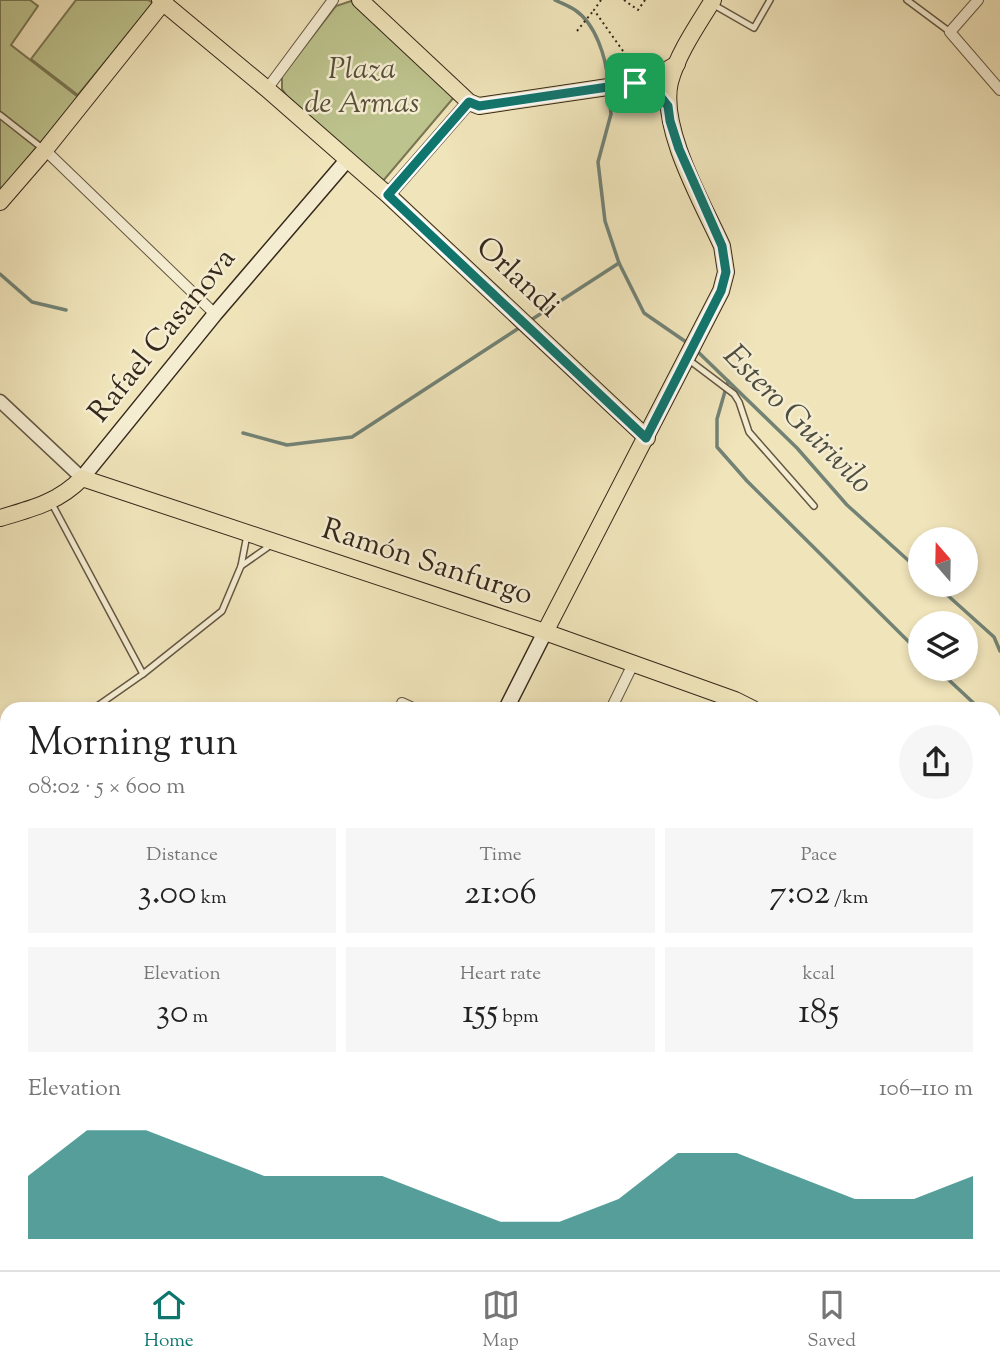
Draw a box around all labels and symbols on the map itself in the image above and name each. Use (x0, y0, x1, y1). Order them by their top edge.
park label: Plaza de Armas (305, 49, 419, 126)
pin (605, 53, 665, 113)
street label: Orlandi (465, 228, 569, 328)
street label: Rafael Casanova (79, 239, 247, 432)
water label: Estero Guirivilo (712, 335, 882, 505)
street label: Ramón Sanfurgo (316, 509, 538, 617)
north arrow (908, 527, 978, 597)

